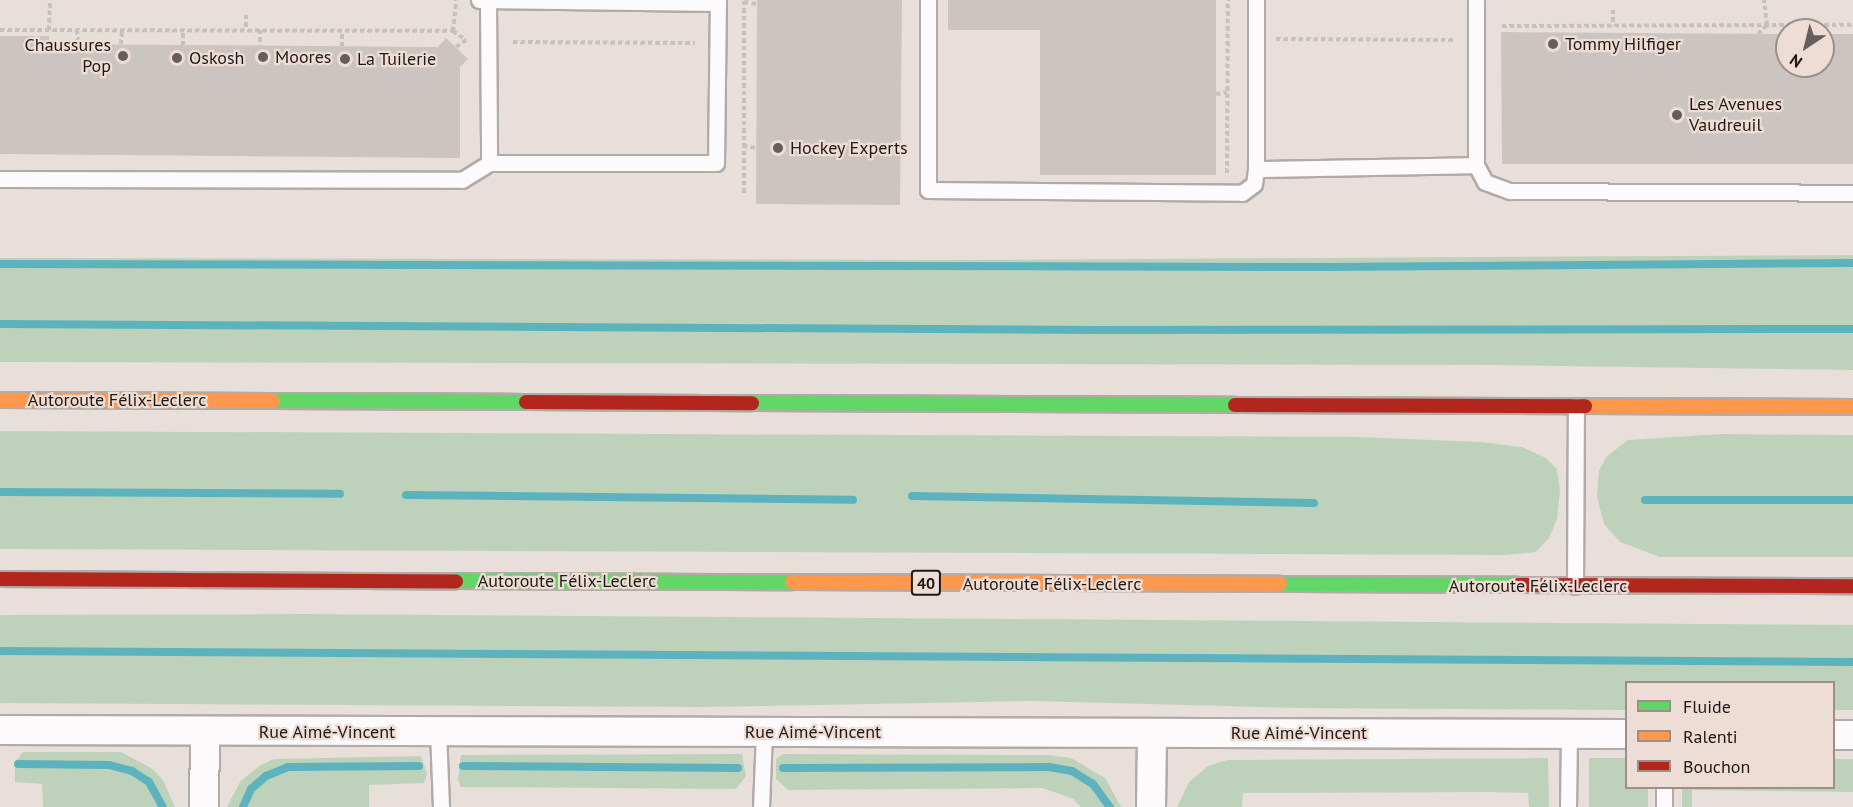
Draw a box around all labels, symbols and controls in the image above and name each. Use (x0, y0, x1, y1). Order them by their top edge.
north arrow (1775, 18, 1835, 78)
place label: Tommy Hilfiger (1565, 33, 1682, 55)
place label: Chaussures Pop (25, 35, 111, 78)
marker: Tommy Hilfiger (1546, 37, 1560, 51)
place label: Moores (275, 46, 331, 68)
place label: Oskosh (189, 47, 244, 69)
place label: La Tuilerie (357, 48, 437, 70)
marker: Chaussures Pop (116, 49, 130, 63)
marker: Moores (256, 50, 270, 64)
text: N (1786, 50, 1806, 72)
marker: Oskosh (170, 51, 184, 65)
marker: La Tuilerie (338, 52, 352, 66)
place label: Les Avenues Vaudreuil (1689, 94, 1783, 136)
marker: Les Avenues Vaudreuil (1670, 108, 1684, 122)
place label: Hockey Experts (790, 137, 908, 159)
marker: Hockey Experts (771, 141, 785, 155)
street label: Autoroute Félix-Leclerc (28, 389, 206, 411)
street label: Autoroute Félix-Leclerc (478, 570, 656, 592)
road number: 40 (910, 570, 942, 596)
street label: Autoroute Félix-Leclerc (963, 573, 1141, 595)
street label: Autoroute Félix-Leclerc (1449, 575, 1627, 597)
legend (1625, 681, 1835, 789)
text: Fluide (1683, 695, 1731, 718)
street label: Rue Aimé-Vincent (259, 721, 395, 743)
street label: Rue Aimé-Vincent (745, 721, 881, 743)
street label: Rue Aimé-Vincent (1231, 722, 1367, 744)
text: Ralenti (1683, 725, 1738, 748)
text: Bouchon (1683, 755, 1750, 778)

